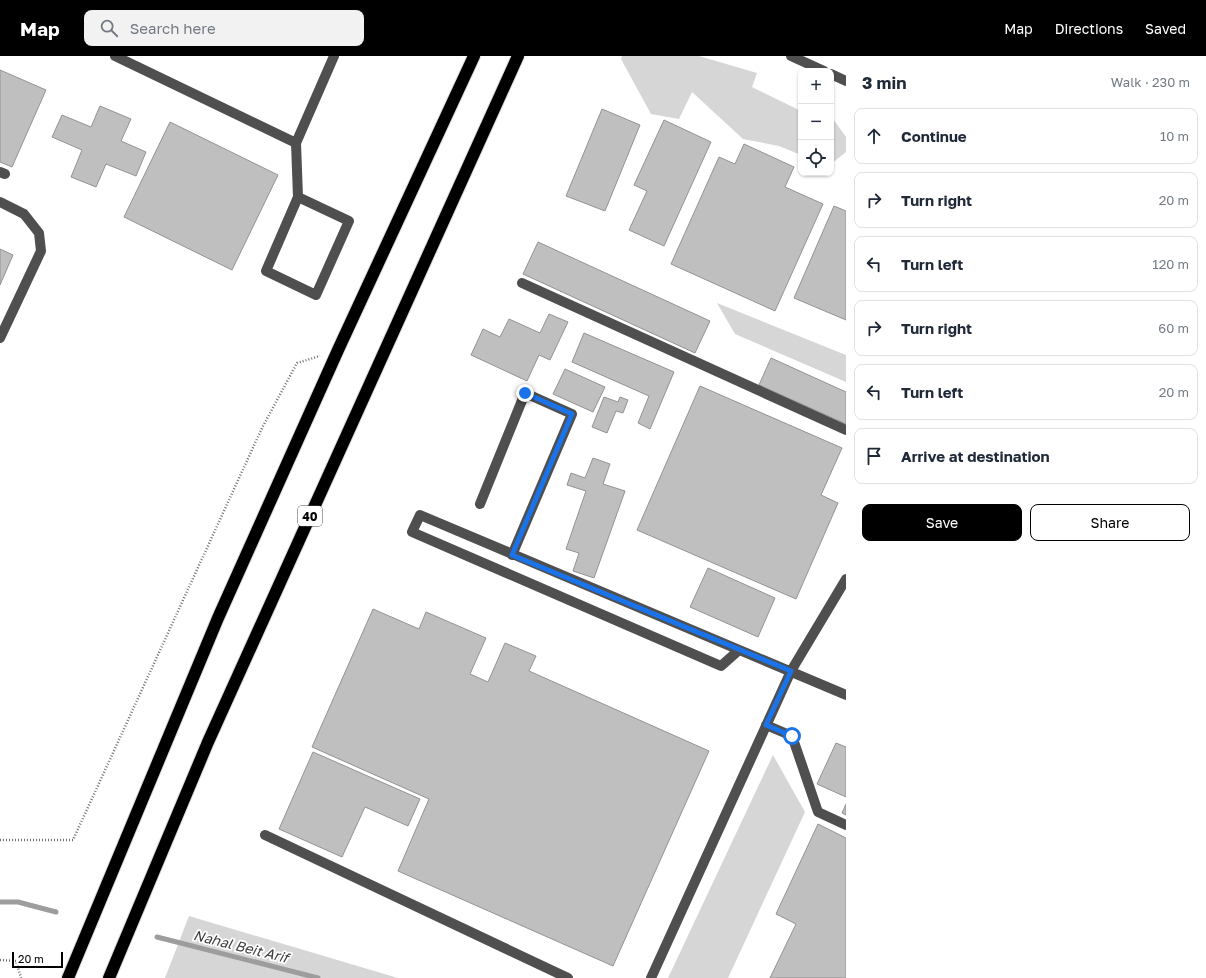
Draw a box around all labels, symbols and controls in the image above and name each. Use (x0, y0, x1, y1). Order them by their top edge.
search box (84, 10, 364, 46)
text: Map (20, 17, 60, 40)
icon: search (98, 17, 120, 39)
text: Search here (130, 19, 216, 37)
text: Map (1004, 20, 1033, 37)
text: Directions (1055, 20, 1123, 37)
text: Saved (1145, 20, 1186, 37)
map controls (798, 68, 834, 176)
button: + (798, 68, 834, 104)
text: 3 min (862, 72, 906, 93)
text: Walk · 230 m (1111, 74, 1190, 90)
button: − (798, 104, 834, 140)
icon: ahead (863, 125, 885, 147)
text: Continue (901, 127, 967, 145)
text: 10 m (1160, 128, 1189, 144)
button: locate (798, 140, 834, 176)
icon: right (863, 189, 885, 211)
text: Turn right (901, 191, 972, 209)
text: 20 m (1159, 192, 1189, 208)
icon: left (863, 253, 885, 275)
text: Turn left (901, 255, 963, 273)
text: 120 m (1152, 256, 1189, 272)
icon: right (863, 317, 885, 339)
text: Turn right (901, 319, 972, 337)
text: 60 m (1158, 320, 1189, 336)
icon: left (863, 381, 885, 403)
text: Turn left (901, 383, 963, 401)
route end (516, 384, 534, 402)
text: 20 m (1159, 384, 1189, 400)
icon: arrive (863, 445, 885, 467)
text: Arrive at destination (901, 447, 1050, 465)
button: Save (862, 504, 1022, 541)
button: Share (1030, 504, 1190, 541)
road number: 40 (298, 506, 322, 526)
route start (783, 727, 801, 745)
water label: Nahal Beit Arif (192, 926, 293, 967)
scale bar (12, 950, 63, 969)
text: 20 m (18, 952, 44, 965)

